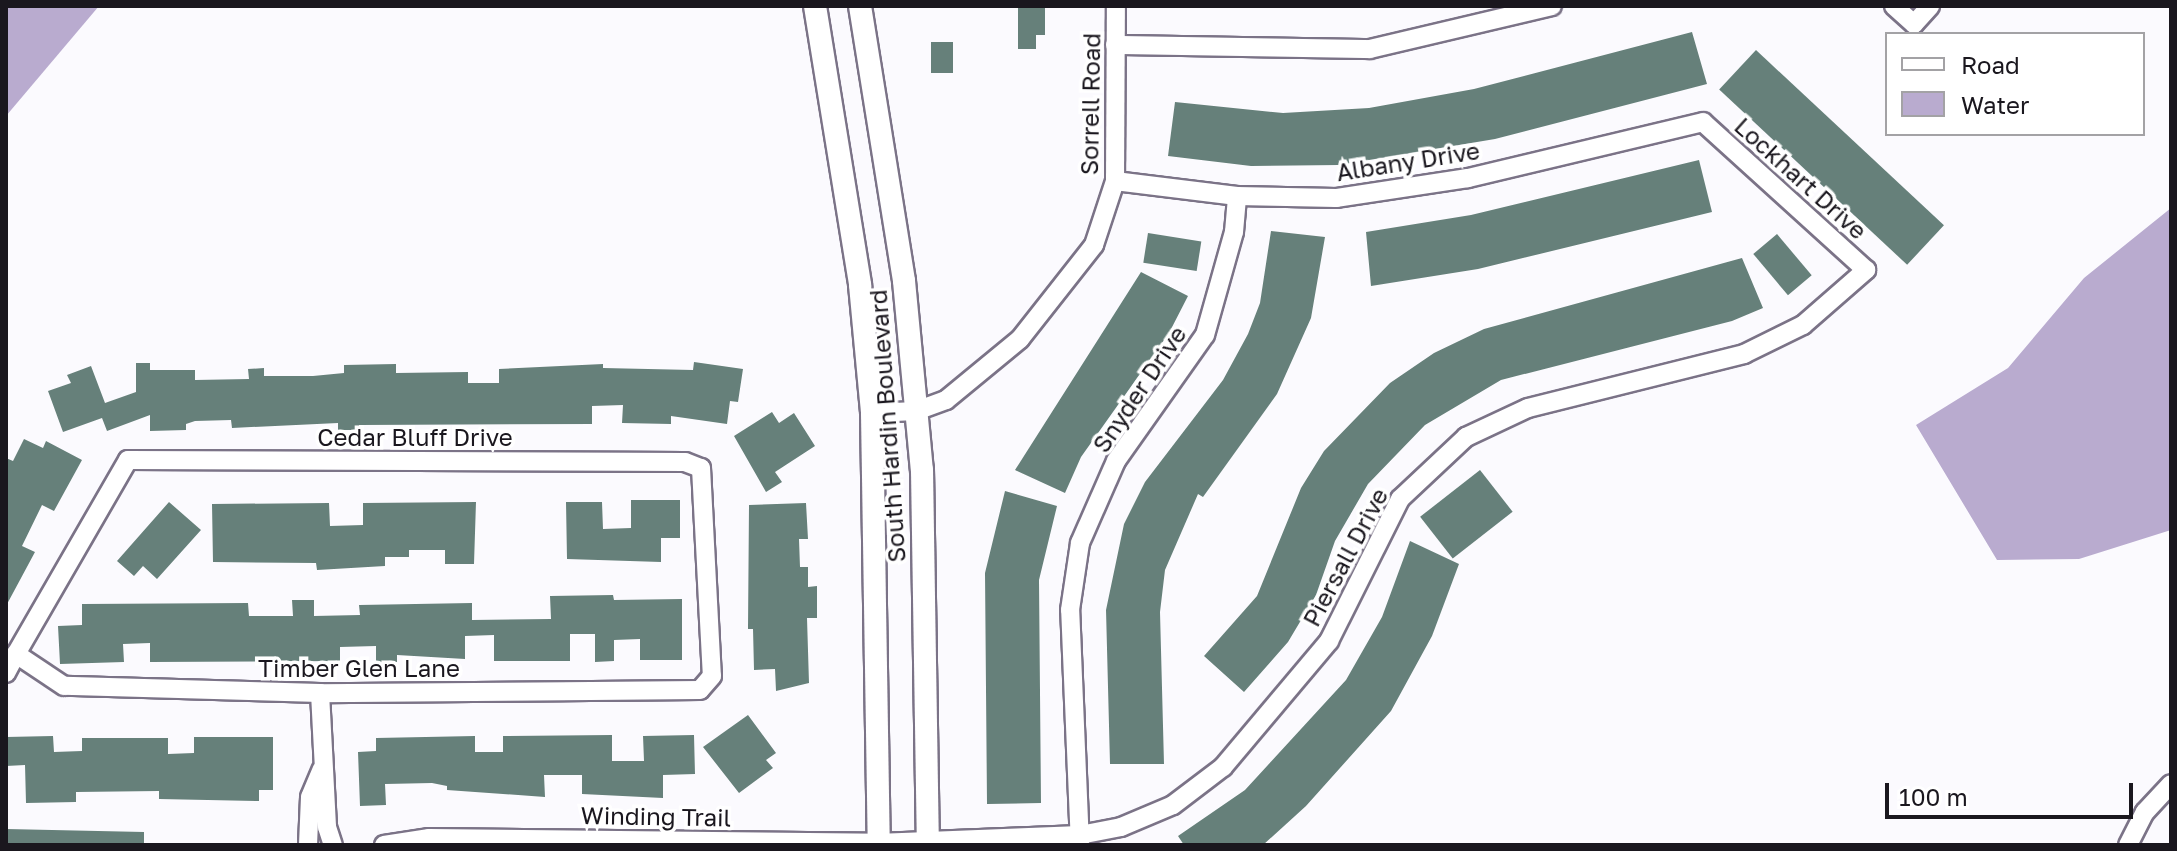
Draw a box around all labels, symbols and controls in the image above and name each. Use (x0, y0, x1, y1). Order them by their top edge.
legend (1885, 32, 2145, 136)
street label: Sorrell Road (1074, 33, 1106, 175)
text: Road (1961, 50, 2020, 79)
text: Water (1961, 90, 2029, 119)
street label: Lockhart Drive (1729, 111, 1873, 245)
street label: Albany Drive (1334, 135, 1482, 187)
street label: South Hardin Boulevard (863, 289, 911, 563)
street label: Snyder Drive (1086, 320, 1192, 458)
street label: Cedar Bluff Drive (317, 423, 513, 451)
street label: Piersall Drive (1296, 483, 1394, 631)
street label: Timber Glen Lane (258, 654, 460, 682)
scale bar (1889, 767, 2137, 817)
text: 100 m (1899, 782, 1968, 811)
street label: Winding Trail (581, 800, 731, 832)

